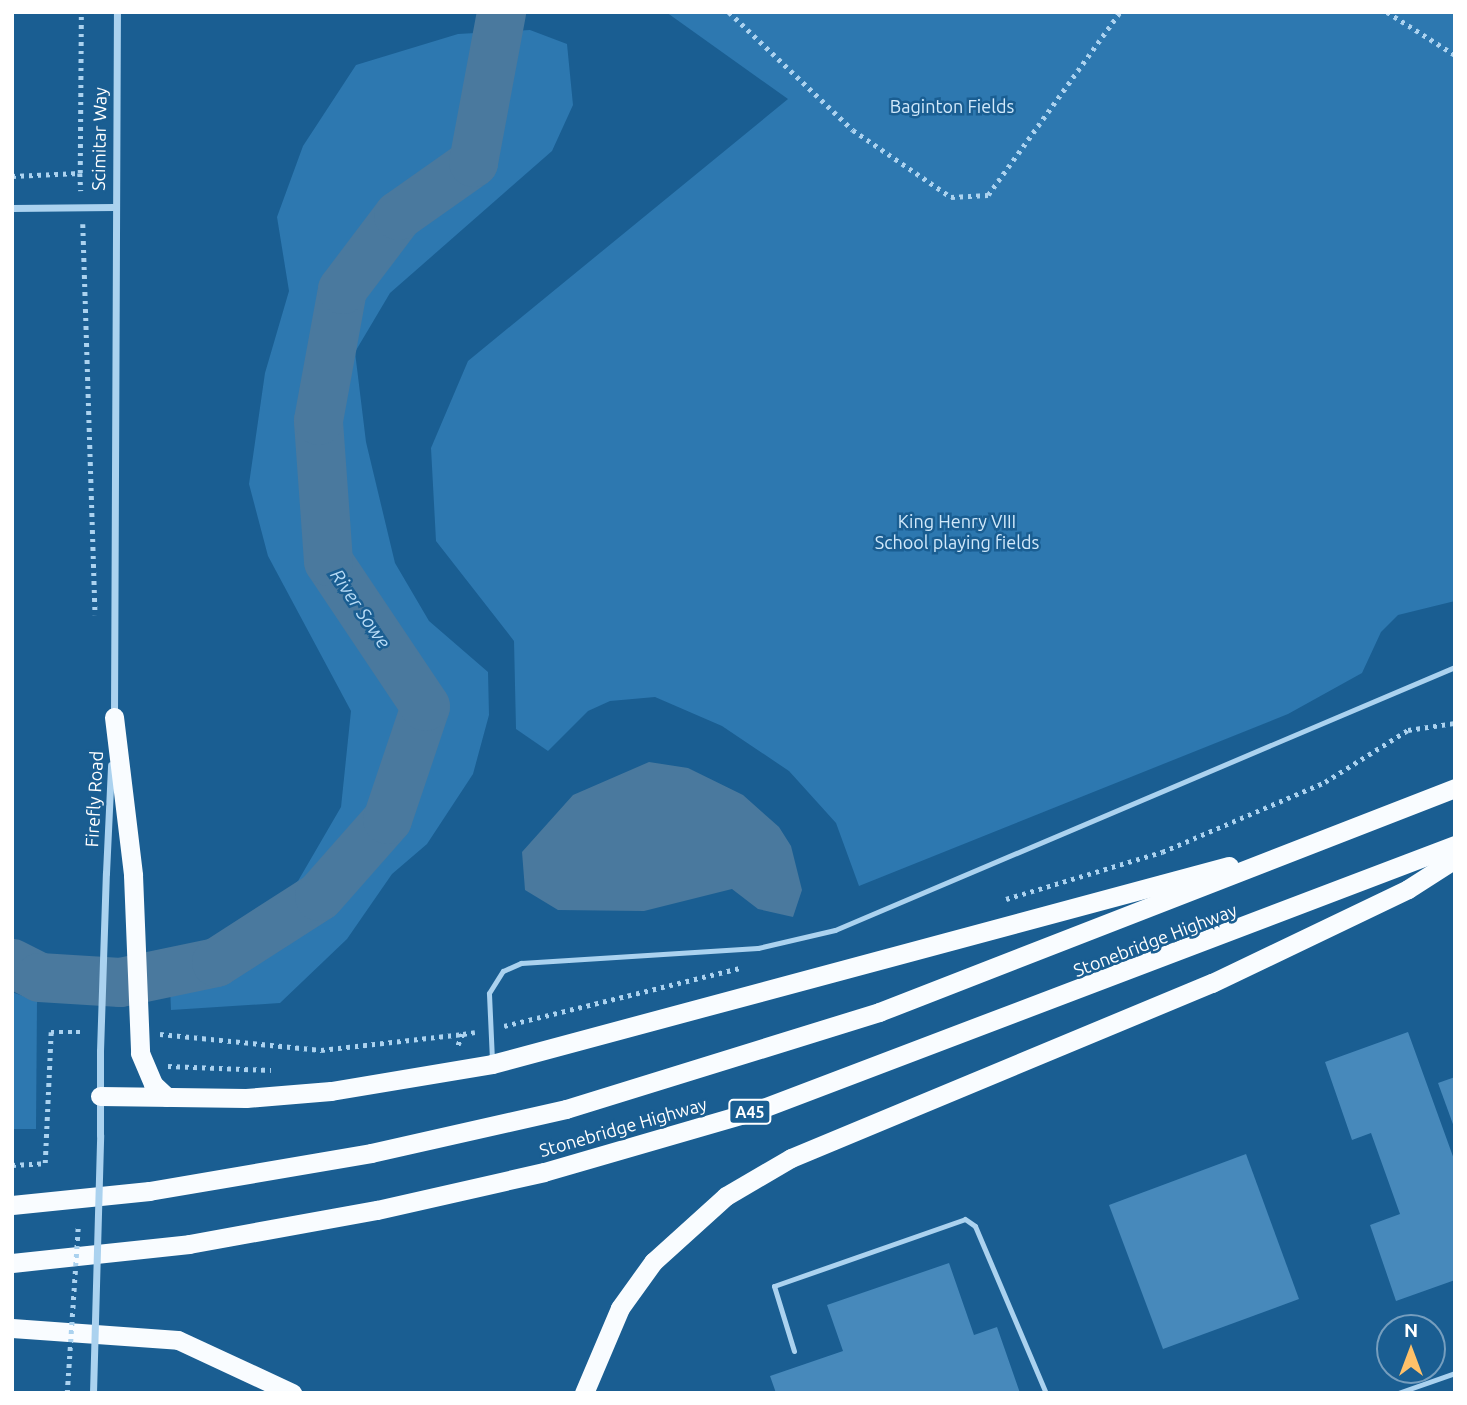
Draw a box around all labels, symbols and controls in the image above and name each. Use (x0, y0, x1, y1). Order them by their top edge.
street label: Scimitar Way (87, 87, 111, 191)
park label: Baginton Fields (890, 95, 1014, 117)
park label: King Henry VIII School playing fields (875, 511, 1039, 554)
water label: River Sowe (325, 565, 395, 653)
street label: Firefly Road (81, 750, 107, 848)
street label: Stonebridge Highway (1070, 899, 1240, 981)
street label: Stonebridge Highway (537, 1093, 709, 1161)
road number: A45 (727, 1100, 773, 1124)
north arrow (1376, 1314, 1446, 1384)
text: N (1404, 1319, 1418, 1341)

